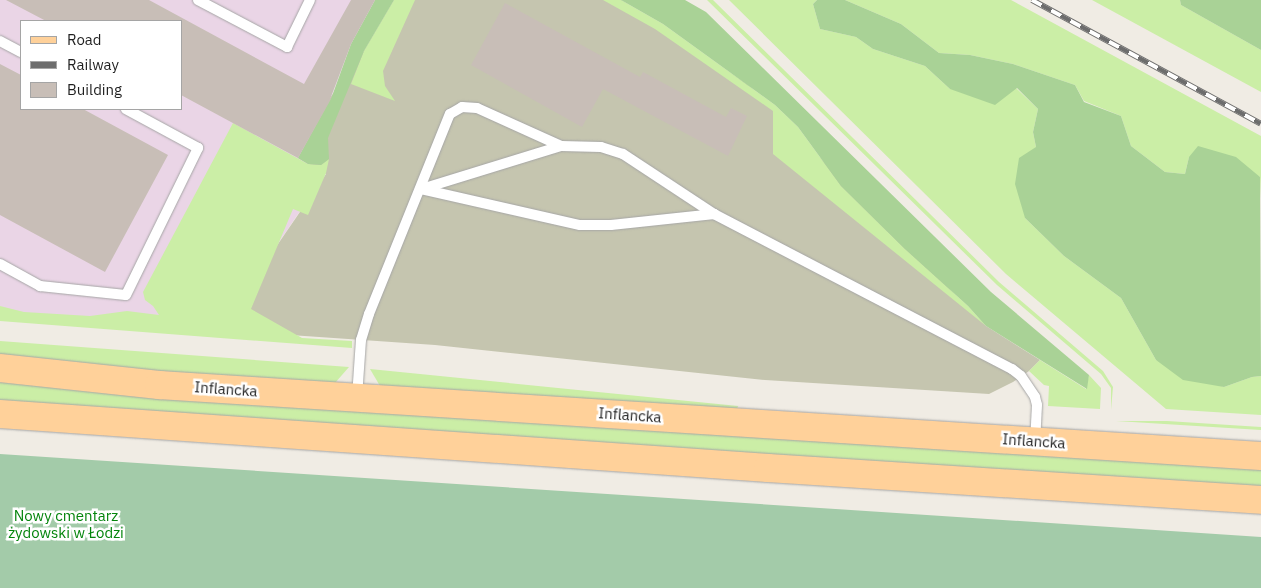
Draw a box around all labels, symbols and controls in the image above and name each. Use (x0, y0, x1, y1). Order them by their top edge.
legend (20, 20, 182, 110)
text: Road (67, 30, 102, 49)
text: Railway (67, 55, 119, 74)
text: Building (67, 80, 122, 99)
street label: Inflancka (194, 378, 258, 400)
street label: Inflancka (598, 404, 662, 426)
street label: Inflancka (1002, 430, 1066, 452)
park label: Nowy cmentarz żydowski w Łodzi (8, 506, 124, 541)

